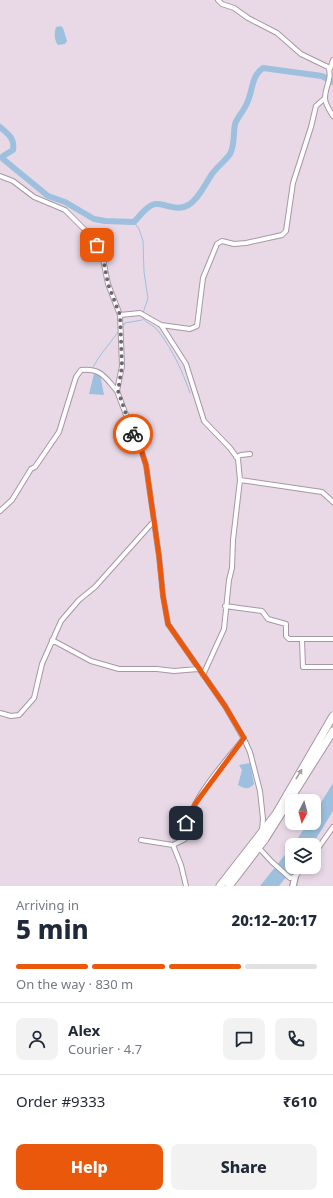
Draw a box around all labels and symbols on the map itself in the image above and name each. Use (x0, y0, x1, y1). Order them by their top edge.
pin (80, 228, 114, 262)
courier (113, 414, 153, 454)
one-way arrow (296, 768, 303, 780)
north arrow (285, 794, 321, 830)
pin (169, 806, 203, 840)

